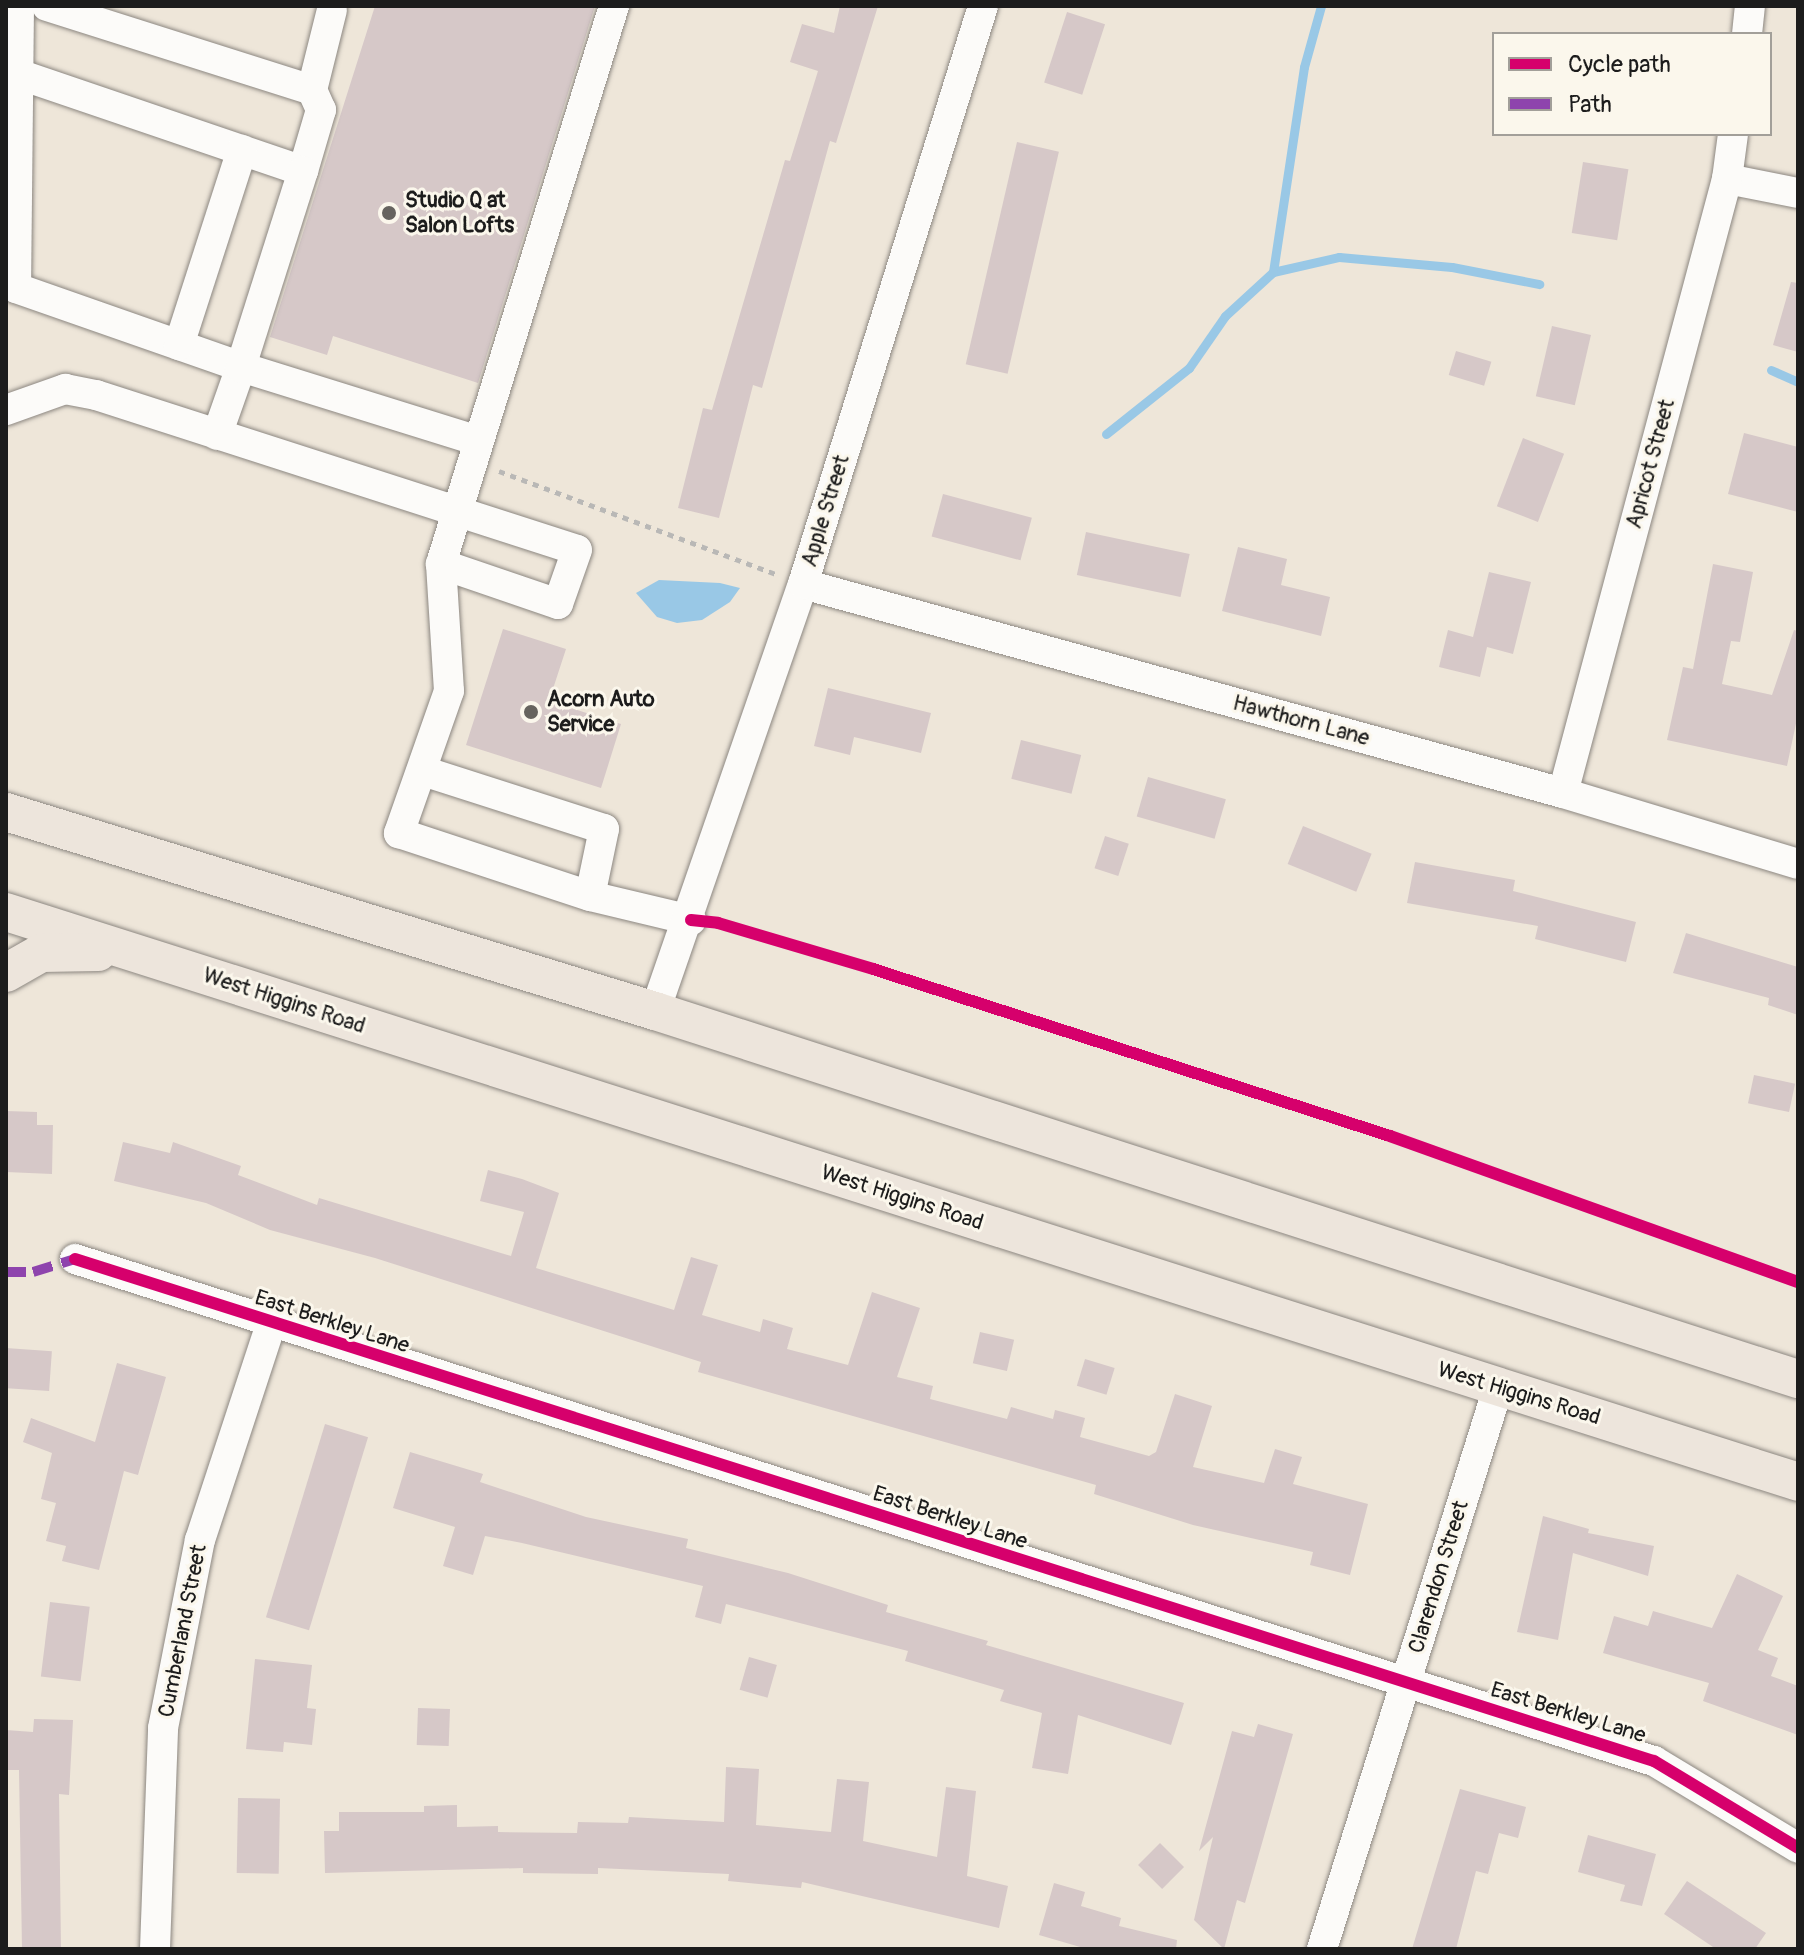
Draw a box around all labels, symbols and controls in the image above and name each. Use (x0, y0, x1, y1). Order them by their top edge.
legend (1492, 32, 1772, 136)
text: Cycle path (1568, 50, 1671, 79)
text: Path (1568, 90, 1612, 119)
place label: Studio Q at Salon Lofts (405, 187, 514, 238)
marker: Studio Q at Salon Lofts (380, 204, 398, 222)
street label: Apricot Street (1621, 396, 1681, 532)
street label: Apple Street (796, 452, 856, 570)
place label: Acorn Auto Service (547, 686, 654, 738)
street label: Hawthorn Lane (1230, 690, 1372, 752)
marker: Acorn Auto Service (522, 703, 540, 721)
street label: West Higgins Road (200, 962, 368, 1040)
street label: West Higgins Road (818, 1159, 986, 1237)
street label: East Berkley Lane (251, 1285, 413, 1359)
street label: West Higgins Road (1434, 1357, 1604, 1431)
street label: East Berkley Lane (869, 1481, 1031, 1555)
street label: Clarendon Street (1403, 1498, 1475, 1656)
street label: Cumberland Street (153, 1542, 213, 1720)
street label: East Berkley Lane (1487, 1677, 1649, 1749)

